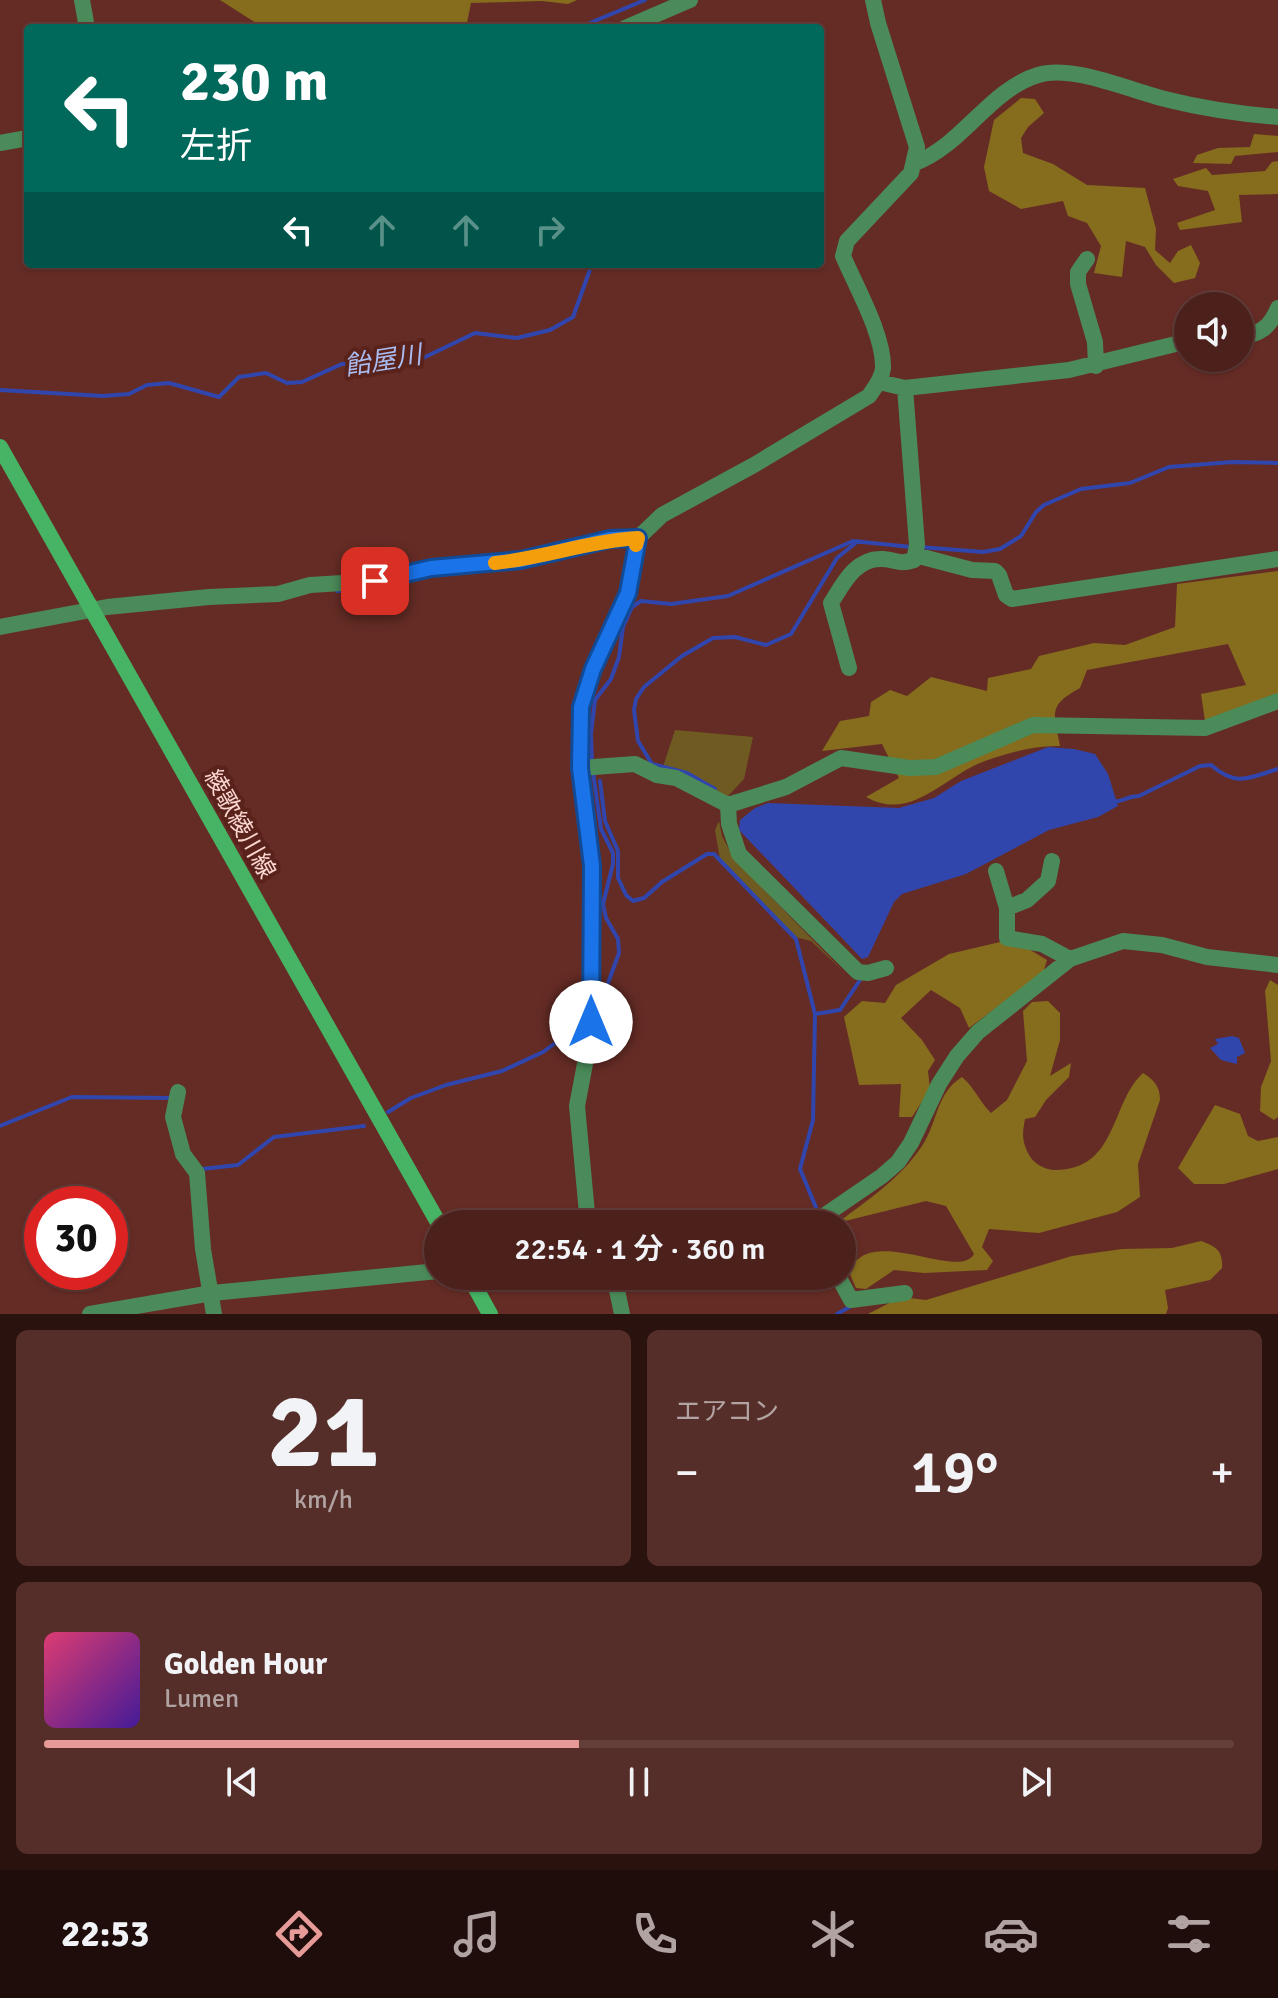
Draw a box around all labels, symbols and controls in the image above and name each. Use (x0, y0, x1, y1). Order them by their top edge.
text: 230 m (180, 47, 328, 116)
icon: left (48, 56, 152, 160)
text: 左折 (180, 124, 252, 169)
icon: left (276, 208, 320, 252)
icon: ahead (360, 208, 404, 252)
icon: ahead (444, 208, 488, 252)
icon: right (528, 208, 572, 252)
map controls (1174, 292, 1254, 372)
button: sound (1174, 292, 1254, 372)
water label: 飴屋川 (342, 339, 427, 383)
pin (341, 547, 409, 615)
icon: arrive (353, 559, 397, 603)
street label: 綾歌綾川線 (198, 764, 282, 884)
position arrow (549, 980, 633, 1064)
speed limit sign: 30 (24, 1186, 128, 1290)
text: 22:54 · 1 分 · 360 m (515, 1231, 765, 1268)
text: 21 (267, 1368, 380, 1496)
text: エアコン (675, 1396, 779, 1428)
text: 19° (911, 1436, 998, 1510)
text: − (675, 1446, 699, 1500)
text: + (1210, 1446, 1234, 1500)
text: km/h (294, 1484, 353, 1516)
text: Golden Hour (164, 1646, 327, 1683)
text: Lumen (164, 1683, 239, 1715)
icon: previous (220, 1760, 264, 1804)
icon: pause (617, 1760, 661, 1804)
icon: next (1014, 1760, 1058, 1804)
icon: directions (271, 1906, 327, 1962)
icon: music (449, 1906, 505, 1962)
icon: phone (627, 1906, 683, 1962)
icon: climate (805, 1906, 861, 1962)
icon: car (983, 1906, 1039, 1962)
icon: filters (1161, 1906, 1217, 1962)
text: 22:53 (61, 1912, 149, 1957)

